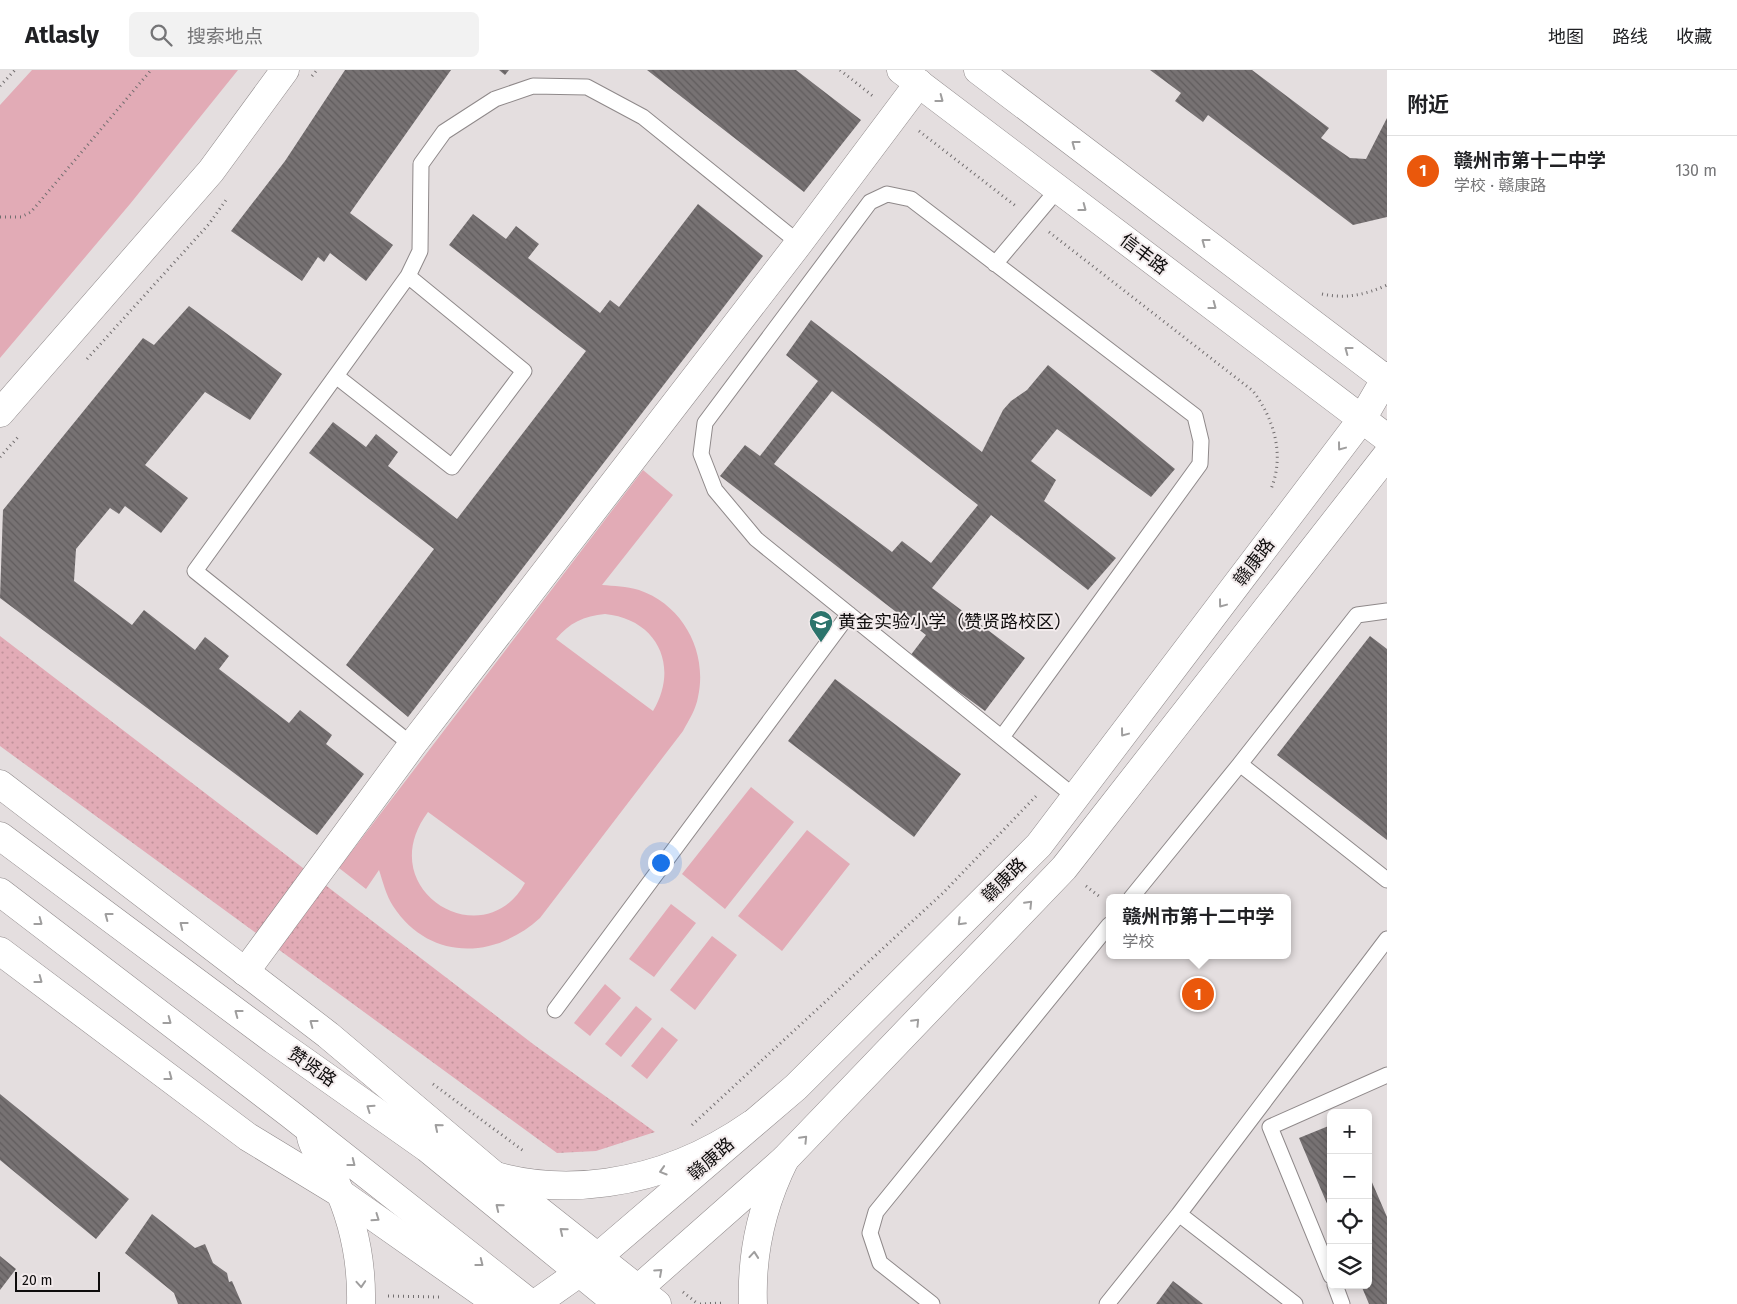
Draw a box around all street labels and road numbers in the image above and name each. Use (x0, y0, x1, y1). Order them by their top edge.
street label: 信丰路 (1116, 229, 1172, 279)
street label: 赣康路 (1229, 534, 1279, 590)
street label: 赣康路 (977, 853, 1031, 907)
street label: 赞贤路 (284, 1043, 340, 1091)
street label: 赣康路 (683, 1133, 739, 1185)

